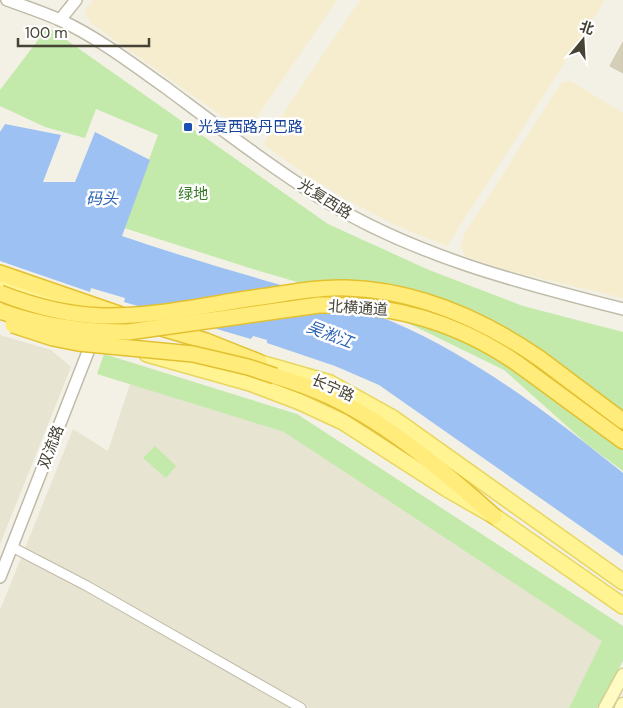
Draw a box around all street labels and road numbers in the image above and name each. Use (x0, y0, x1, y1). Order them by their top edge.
street label: 光复西路 (294, 175, 356, 223)
street label: 北横通道 (327, 296, 389, 320)
street label: 长宁路 (308, 370, 358, 406)
street label: 双流路 (34, 422, 68, 472)

